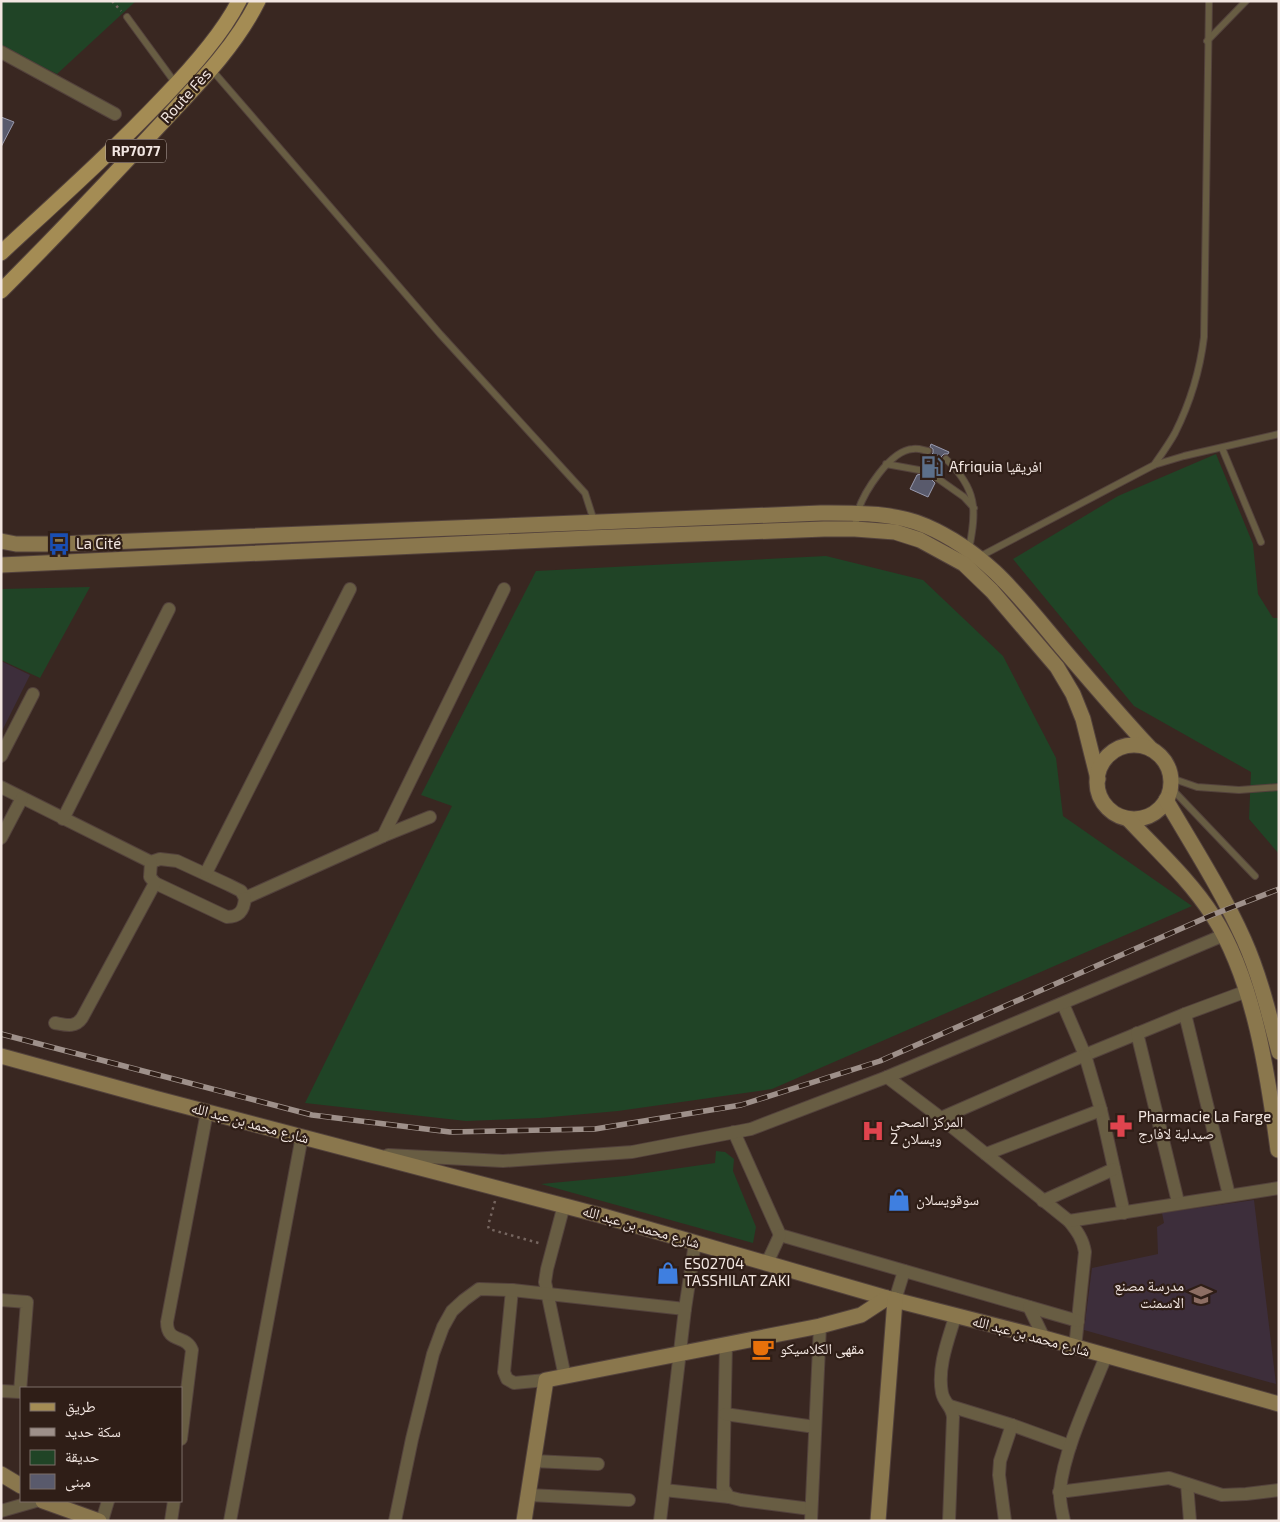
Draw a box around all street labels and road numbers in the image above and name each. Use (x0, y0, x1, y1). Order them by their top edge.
street label: Route Fès (156, 64, 214, 126)
road number: RP7077 (106, 140, 166, 162)
street label: شارع محمد بن عبد الله (189, 1098, 311, 1148)
street label: شارع محمد بن عبد الله (580, 1201, 702, 1253)
street label: شارع محمد بن عبد الله (970, 1311, 1092, 1361)

